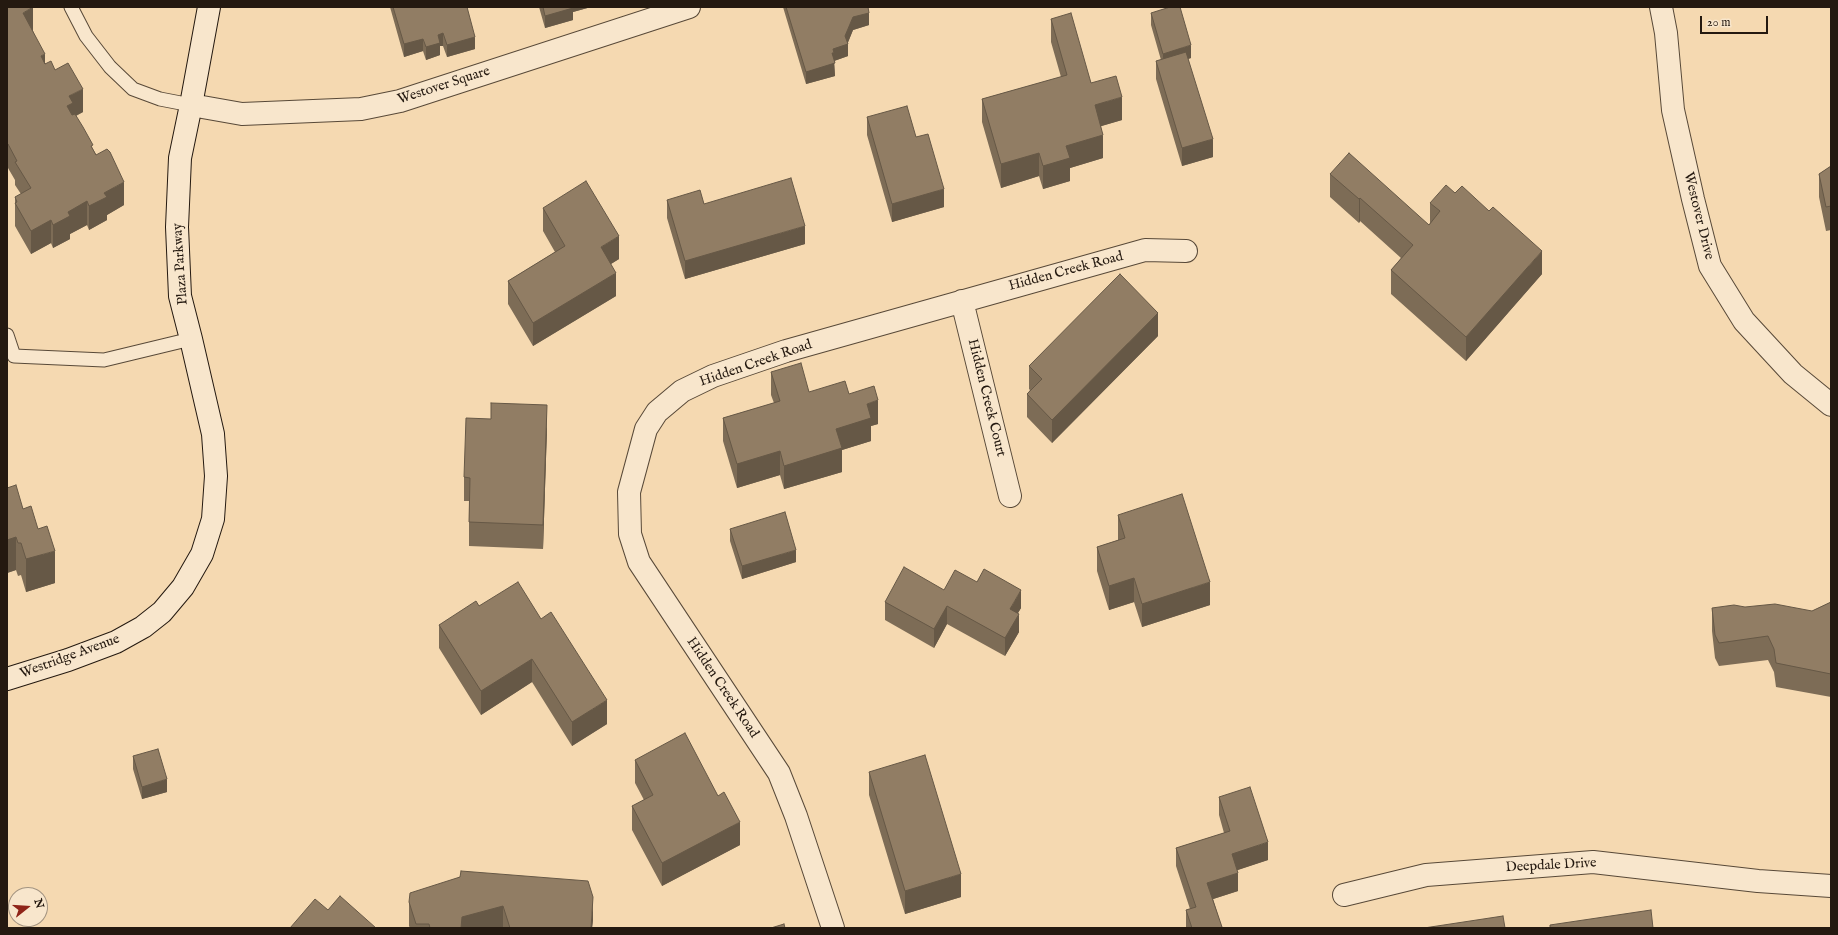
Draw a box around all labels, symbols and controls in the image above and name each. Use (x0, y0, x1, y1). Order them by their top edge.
scale bar (1702, 8, 1770, 34)
text: 20 m (1707, 15, 1730, 30)
street label: Westover Square (396, 63, 492, 109)
street label: Westover Drive (1679, 171, 1717, 261)
street label: Plaza Parkway (170, 222, 192, 306)
street label: Hidden Creek Road (1007, 249, 1125, 295)
street label: Hidden Creek Road (698, 337, 814, 391)
street label: Hidden Creek Court (963, 337, 1009, 459)
street label: Westridge Avenue (18, 631, 122, 683)
street label: Hidden Creek Road (682, 635, 762, 741)
street label: Deepdale Drive (1505, 855, 1597, 877)
north arrow (8, 887, 48, 927)
text: N (30, 897, 47, 910)

